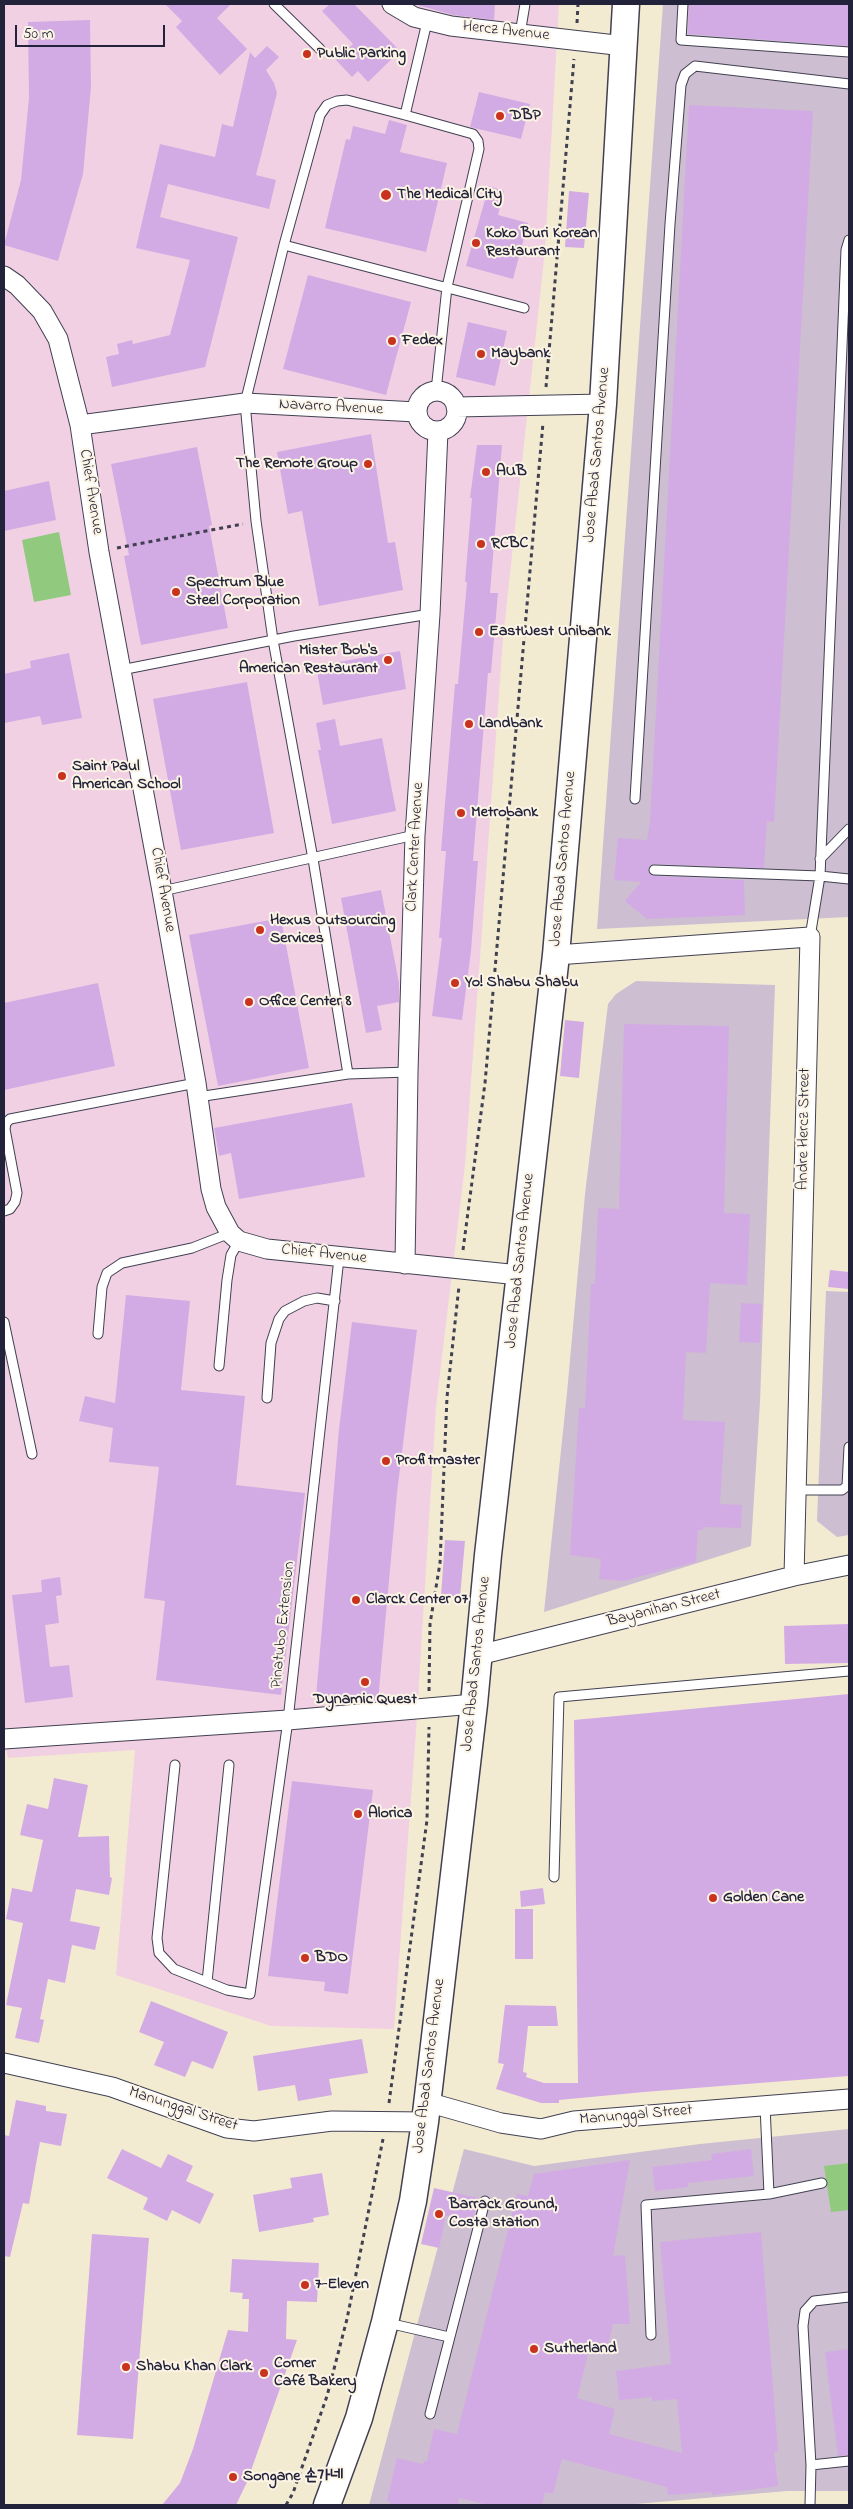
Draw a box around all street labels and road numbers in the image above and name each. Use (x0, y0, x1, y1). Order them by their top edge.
street label: Hercz Avenue (462, 18, 550, 46)
street label: Jose Abad Santos Avenue (581, 367, 615, 543)
street label: Navarro Avenue (278, 396, 384, 420)
street label: Chief Avenue (74, 448, 106, 536)
street label: Jose Abad Santos Avenue (547, 771, 581, 947)
street label: Clark Center Avenue (403, 782, 429, 912)
street label: Chief Avenue (145, 846, 179, 934)
street label: Andre Hercz Street (794, 1068, 816, 1190)
street label: Jose Abad Santos Avenue (502, 1173, 540, 1349)
street label: Chief Avenue (280, 1241, 368, 1269)
street label: Pinatubo Extension (268, 1561, 300, 1689)
street label: Jose Abad Santos Avenue (458, 1576, 496, 1752)
street label: Bayanihan Street (605, 1586, 723, 1632)
street label: Jose Abad Santos Avenue (410, 1978, 450, 2154)
street label: Manunggal Street (126, 2083, 240, 2137)
street label: Manunggal Street (579, 2102, 693, 2130)

